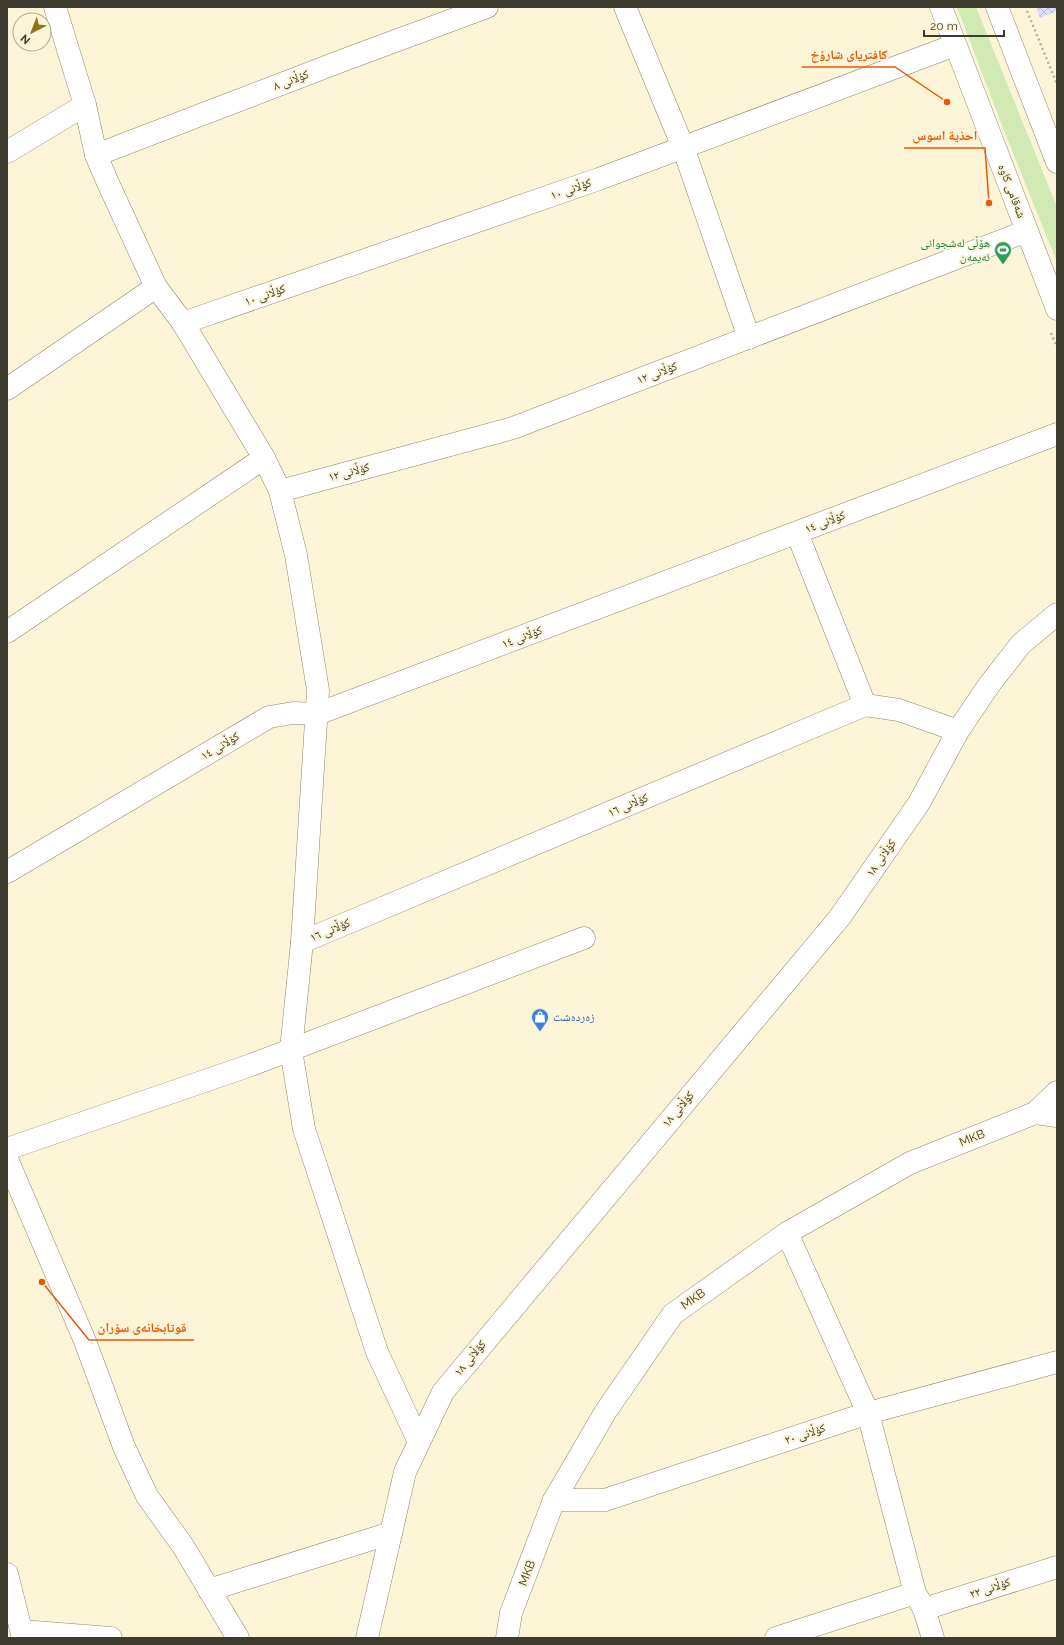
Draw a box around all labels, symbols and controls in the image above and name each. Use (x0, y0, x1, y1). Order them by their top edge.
north arrow (12, 12, 52, 52)
scale bar (924, 12, 1004, 38)
text: 20 m (930, 19, 958, 33)
text: N (18, 31, 33, 47)
callout: کافتریای شارۆخ (802, 42, 895, 67)
text: کافتریای شارۆخ (810, 47, 888, 63)
street label: کۆڵانی ٨ (271, 66, 311, 93)
callout: احذية اسوس (904, 123, 985, 148)
text: احذية اسوس (912, 128, 978, 144)
street label: شەقامی کاوە (995, 162, 1029, 220)
street label: کۆڵانی ١٠ (548, 174, 593, 202)
place label: هۆڵی لەشجوانی ئەیمەن (921, 235, 990, 264)
sports icon: هۆڵی لەشجوانی ئەیمەن (993, 240, 1013, 265)
street label: کۆڵانی ١٠ (242, 280, 287, 308)
street label: کۆڵانی ١٢ (634, 358, 679, 387)
street label: کۆڵانی ١٢ (326, 458, 371, 484)
street label: کۆڵانی ١٤ (802, 507, 847, 536)
street label: کۆڵانی ١٤ (499, 622, 544, 651)
street label: کۆڵانی ١٤ (198, 728, 242, 763)
street label: کۆڵانی ١٦ (605, 789, 650, 820)
street label: کۆڵانی ١٨ (862, 836, 899, 879)
street label: کۆڵانی ١٦ (307, 914, 352, 945)
shop icon: زەردەشت (530, 1007, 550, 1032)
place label: زەردەشت (553, 1010, 595, 1024)
street label: کۆڵانی ١٨ (658, 1087, 697, 1130)
street label: MKB (957, 1127, 987, 1149)
street label: MKB (678, 1286, 708, 1312)
callout: قوتابخانەی سۆران (89, 1315, 194, 1340)
text: قوتابخانەی سۆران (98, 1320, 186, 1335)
street label: کۆڵانی ١٨ (450, 1336, 489, 1379)
street label: کۆڵانی ٢٠ (782, 1419, 827, 1447)
street label: MKB (516, 1558, 538, 1588)
street label: کۆڵانی ٢٢ (967, 1573, 1012, 1601)

